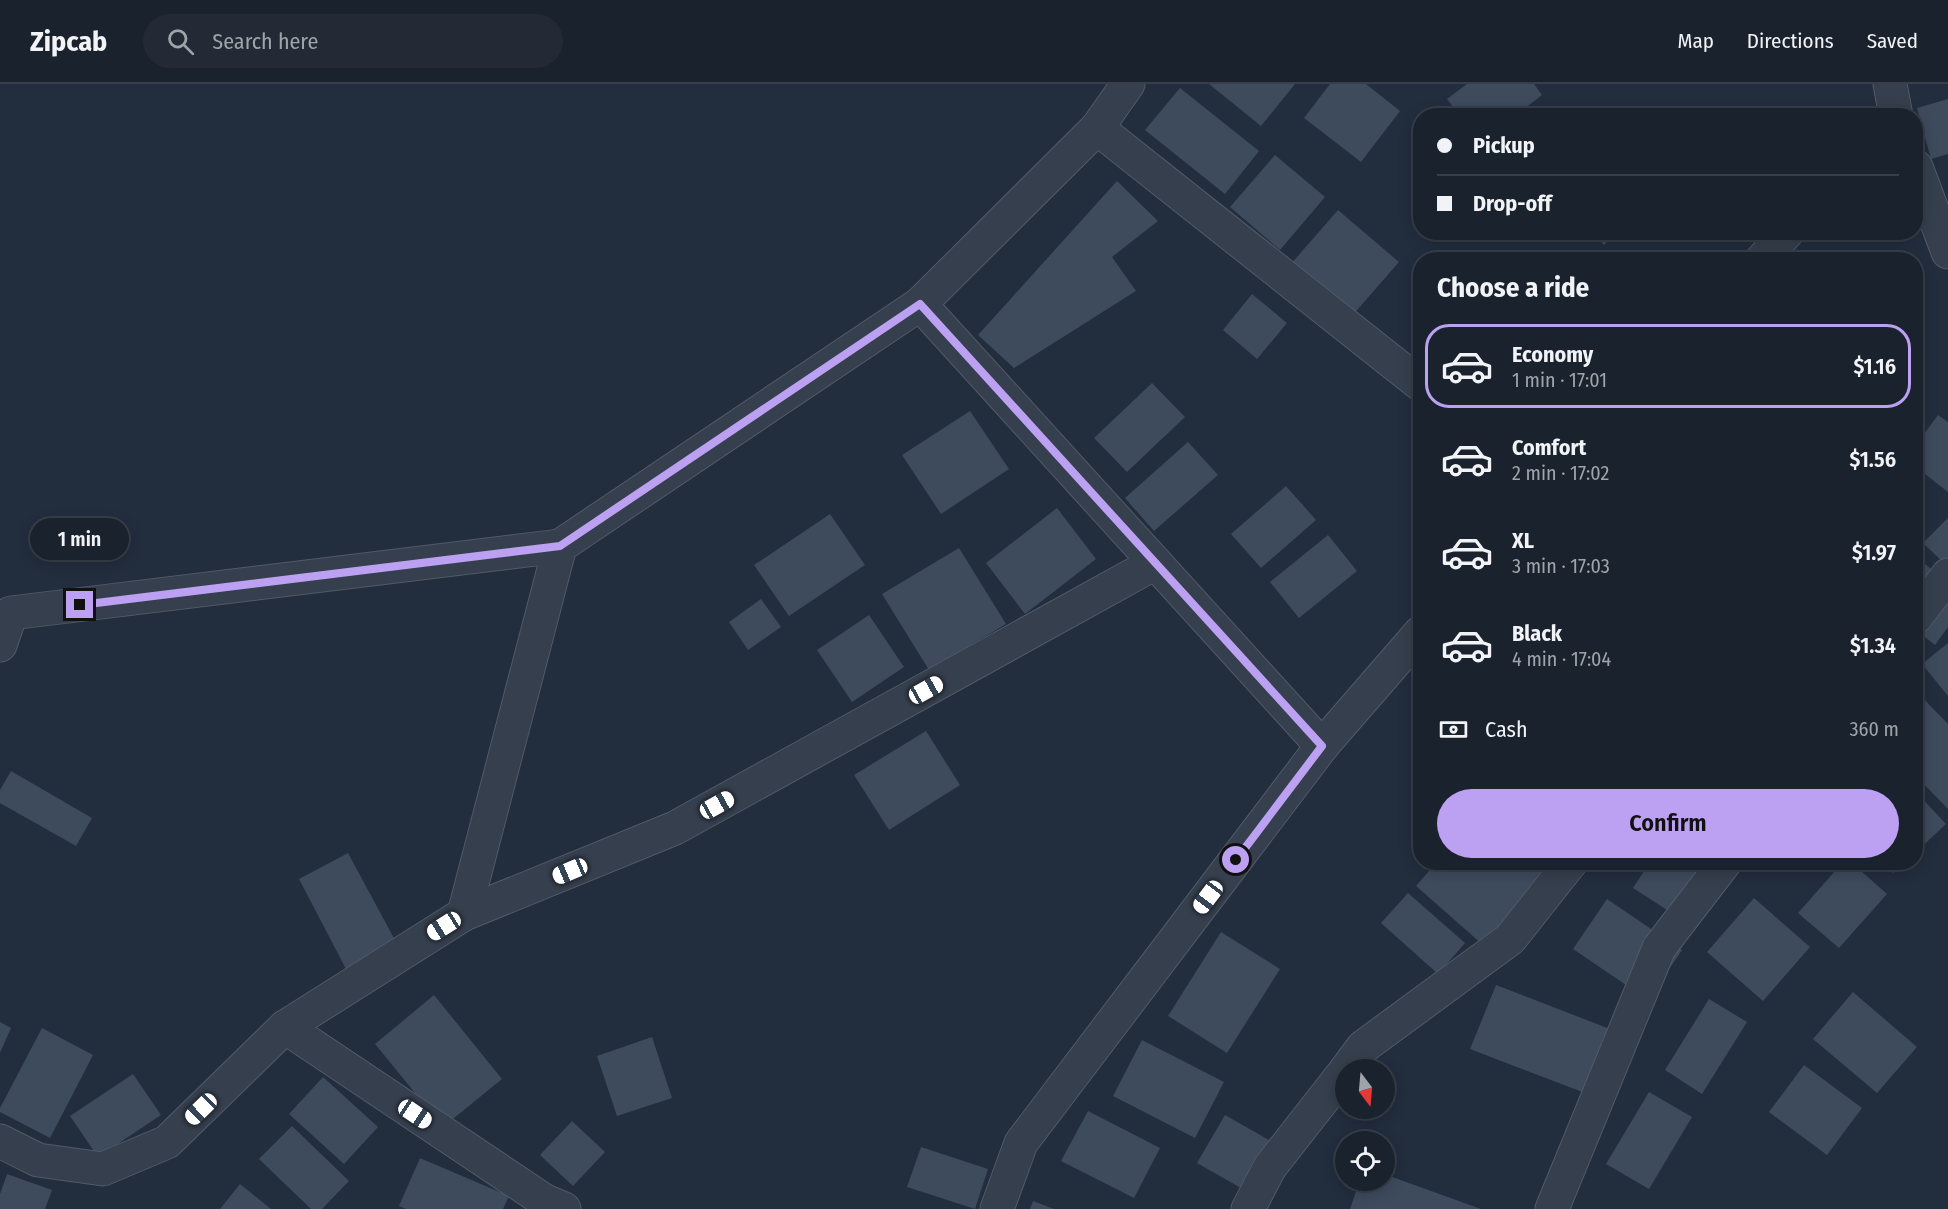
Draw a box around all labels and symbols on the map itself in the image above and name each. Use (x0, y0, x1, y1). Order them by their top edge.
callout: 1 min (31, 518, 130, 560)
route end (66, 591, 93, 618)
car (906, 673, 946, 707)
car (697, 788, 737, 822)
route start (1222, 846, 1249, 873)
car (550, 856, 590, 886)
car (1190, 877, 1226, 917)
car (424, 909, 464, 943)
north arrow (1335, 1059, 1395, 1119)
car (182, 1090, 220, 1128)
car (395, 1096, 435, 1132)

